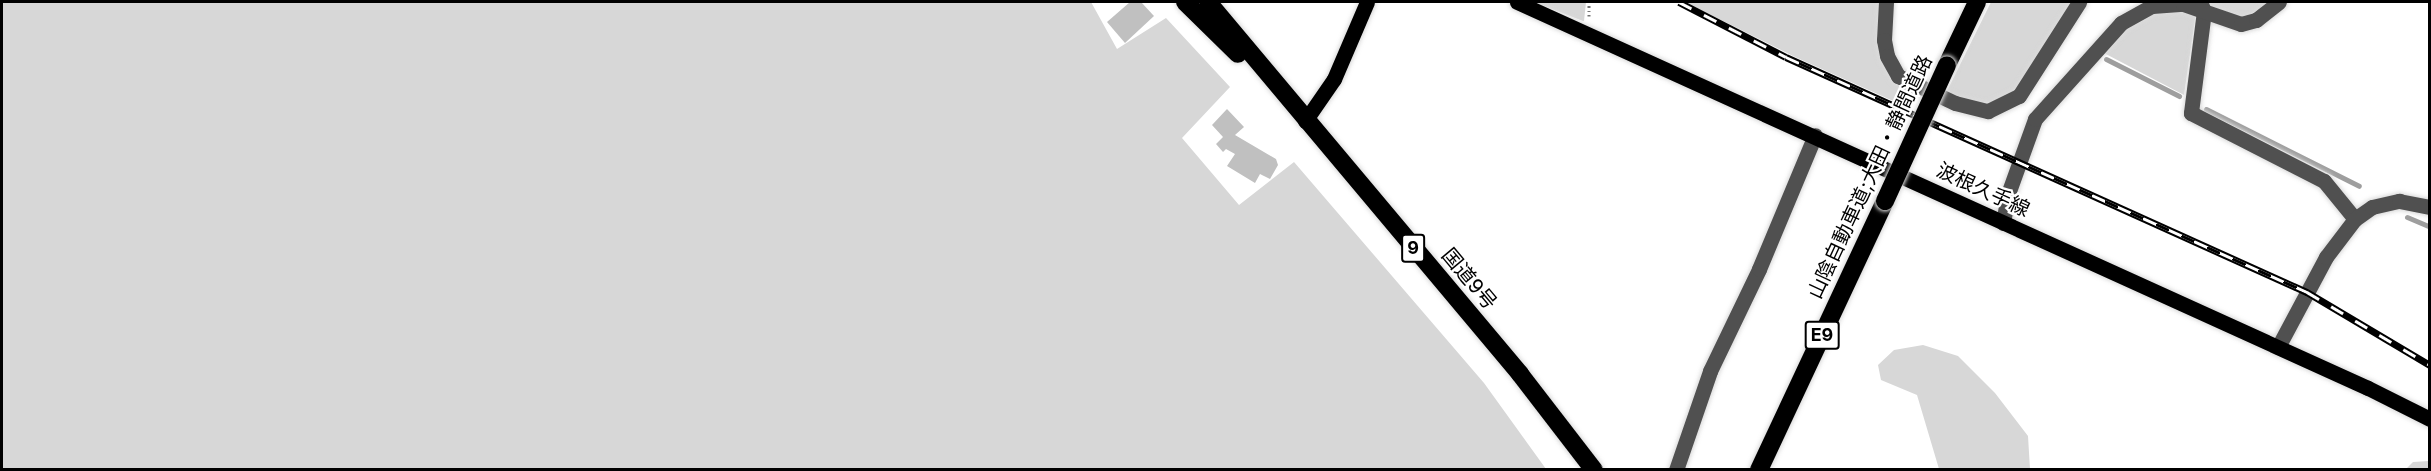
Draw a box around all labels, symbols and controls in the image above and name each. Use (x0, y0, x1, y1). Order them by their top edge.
street label: 山陰自動車道;大田・静間道路 (1803, 51, 1937, 303)
street label: 波根久手線 (1933, 158, 2033, 222)
road number: 9 (1401, 233, 1425, 263)
street label: 国道9号 (1437, 244, 1501, 314)
road number: E9 (1804, 320, 1840, 350)

